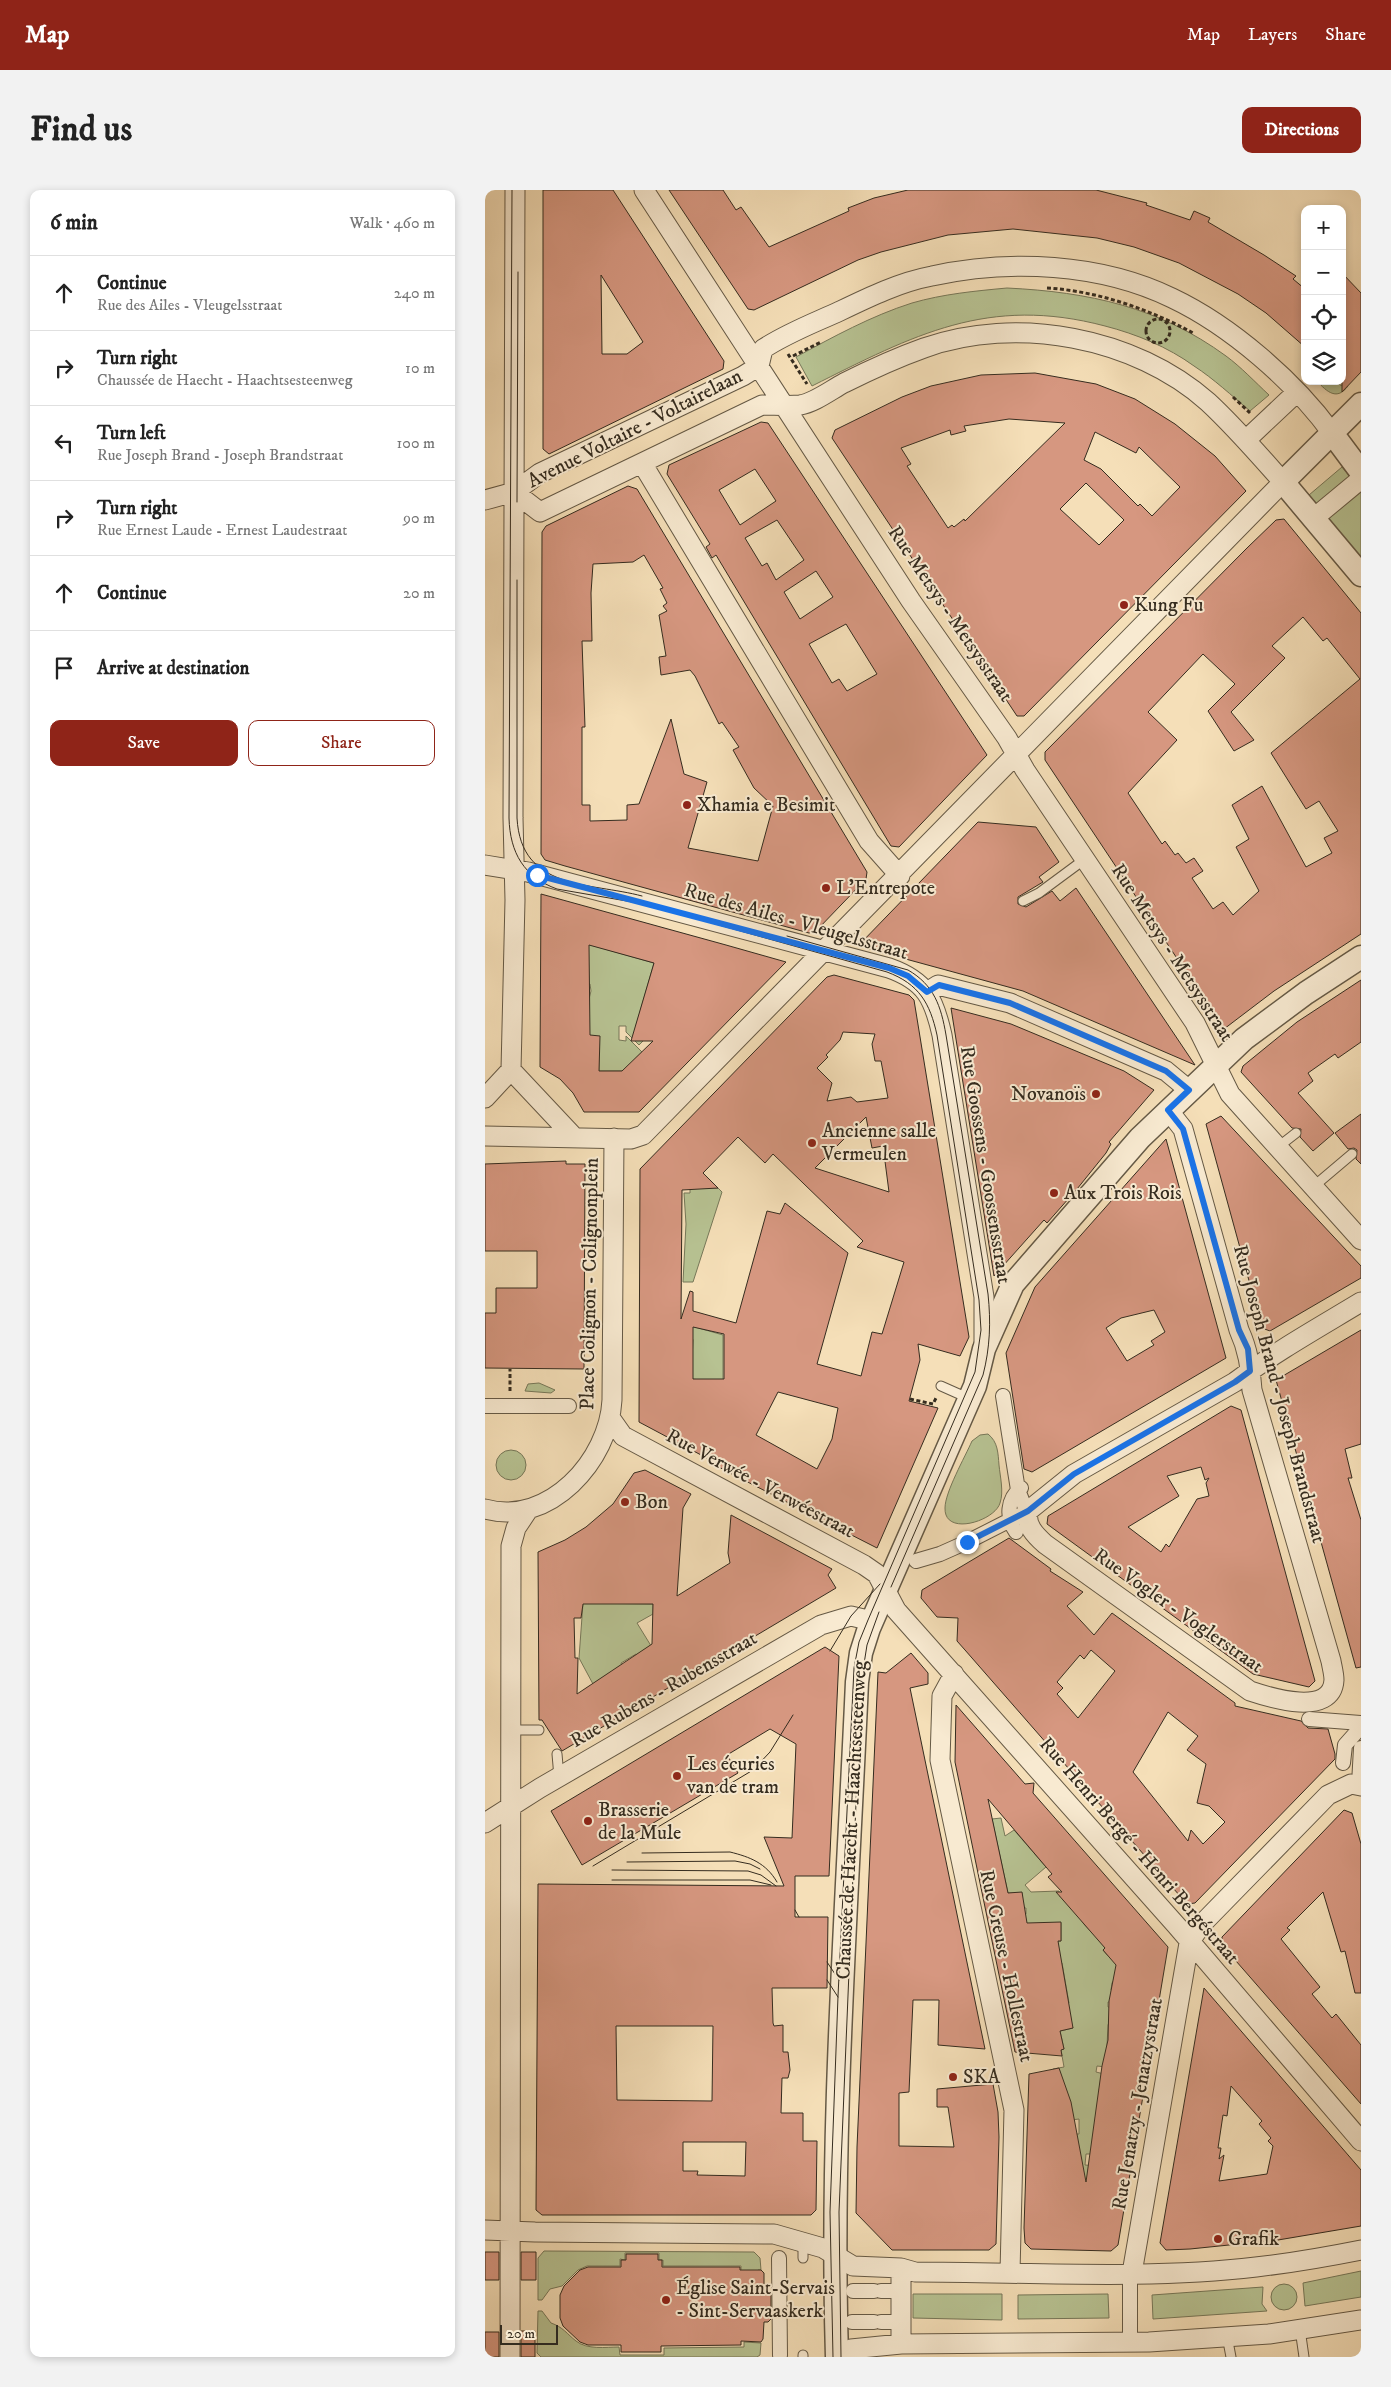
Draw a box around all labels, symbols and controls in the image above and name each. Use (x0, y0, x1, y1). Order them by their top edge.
text: Map (25, 20, 69, 50)
text: Map (1187, 24, 1220, 46)
text: Layers (1248, 24, 1297, 46)
text: Share (1325, 24, 1366, 46)
button: Directions (1242, 107, 1361, 153)
text: Find us (30, 108, 132, 152)
map controls (1301, 205, 1346, 385)
button: + (1301, 205, 1346, 250)
text: 6 min (50, 210, 98, 236)
text: Walk · 460 m (349, 213, 435, 233)
button: − (1301, 250, 1346, 295)
text: Continue (97, 272, 167, 295)
icon: ahead (50, 279, 78, 307)
text: 240 m (394, 283, 435, 303)
text: Rue des Ailes - Vleugelsstraat (97, 295, 282, 315)
button: locate (1301, 295, 1346, 340)
button: layers (1301, 340, 1346, 385)
text: Turn right (97, 347, 177, 370)
icon: right (50, 354, 78, 382)
text: 10 m (405, 358, 435, 378)
street label: Avenue Voltaire - Voltairelaan (523, 364, 747, 494)
text: Chaussée de Haecht - Haachtsesteenweg (97, 370, 352, 390)
text: Turn left (97, 422, 166, 445)
icon: left (50, 429, 78, 457)
text: 100 m (397, 433, 435, 453)
text: Rue Joseph Brand - Joseph Brandstraat (97, 445, 343, 465)
text: Turn right (97, 497, 177, 520)
icon: right (50, 504, 78, 532)
text: 90 m (403, 508, 435, 528)
text: Rue Ernest Laude - Ernest Laudestraat (97, 520, 347, 540)
street label: Rue Metsys - Metsysstraat (882, 521, 1018, 707)
icon: ahead (50, 579, 78, 607)
text: Continue (97, 582, 167, 605)
text: 20 m (403, 583, 435, 603)
place label: Kung Fu (1134, 593, 1203, 618)
marker: Kung Fu (1118, 599, 1130, 611)
icon: arrive (50, 654, 78, 682)
text: Arrive at destination (97, 657, 249, 680)
button: Save (50, 720, 238, 766)
button: Share (248, 720, 435, 766)
place label: Xhamia e Besimit (697, 793, 835, 818)
marker: Xhamia e Besimit (681, 799, 693, 811)
street label: Rue Metsys - Metsysstraat (1105, 859, 1239, 1047)
route start (526, 864, 549, 887)
place label: L'Entrepote (836, 876, 935, 901)
street label: Rue des Ailes - Vleugelsstraat (681, 878, 911, 966)
marker: L'Entrepote (820, 882, 832, 894)
street label: Rue Goossens - Goossensstraat (954, 1044, 1016, 1286)
place label: Novanoïs (1011, 1082, 1086, 1107)
marker: Novanoïs (1090, 1088, 1102, 1100)
place label: Ancienne salle Vermeulen (821, 1119, 936, 1167)
marker: Ancienne salle Vermeulen (806, 1137, 818, 1149)
street label: Place Colignon - Colignonplein (575, 1157, 605, 1410)
place label: Aux Trois Rois (1064, 1181, 1182, 1206)
marker: Aux Trois Rois (1048, 1187, 1060, 1199)
street label: Rue Joseph Brand - Joseph Brandstraat (1227, 1242, 1331, 1546)
street label: Rue Verwée - Verwéestraat (661, 1424, 859, 1544)
place label: Bon (635, 1490, 668, 1515)
marker: Bon (619, 1496, 631, 1508)
route end (956, 1531, 979, 1554)
street label: Rue Vogler - Voglerstraat (1088, 1543, 1268, 1679)
street label: Rue Rubens - Rubensstraat (566, 1626, 762, 1754)
street label: Chaussée de Haecht - Haachtsesteenweg (831, 1660, 873, 1980)
street label: Rue Henri Bergé - Henri Bergéstraat (1033, 1732, 1245, 1970)
place label: Les écuries van de tram (686, 1752, 779, 1800)
marker: Les écuries van de tram (671, 1770, 683, 1782)
place label: Brasserie de la Mule (598, 1798, 681, 1846)
marker: Brasserie de la Mule (582, 1815, 594, 1827)
street label: Rue Creuse - Hollestraat (973, 1868, 1039, 2064)
street label: Rue Jenatzy - Jenatzystraat (1107, 1996, 1169, 2212)
place label: SKA (963, 2065, 1001, 2090)
marker: SKA (947, 2071, 959, 2083)
place label: Grafik (1228, 2227, 1279, 2252)
marker: Grafik (1212, 2233, 1224, 2245)
place label: Église Saint-Servais - Sint-Servaaskerk (676, 2276, 835, 2324)
marker: Église Saint-Servais - Sint-Servaaskerk (660, 2294, 672, 2306)
scale bar (500, 2322, 557, 2345)
text: 20 m (507, 2325, 535, 2343)

